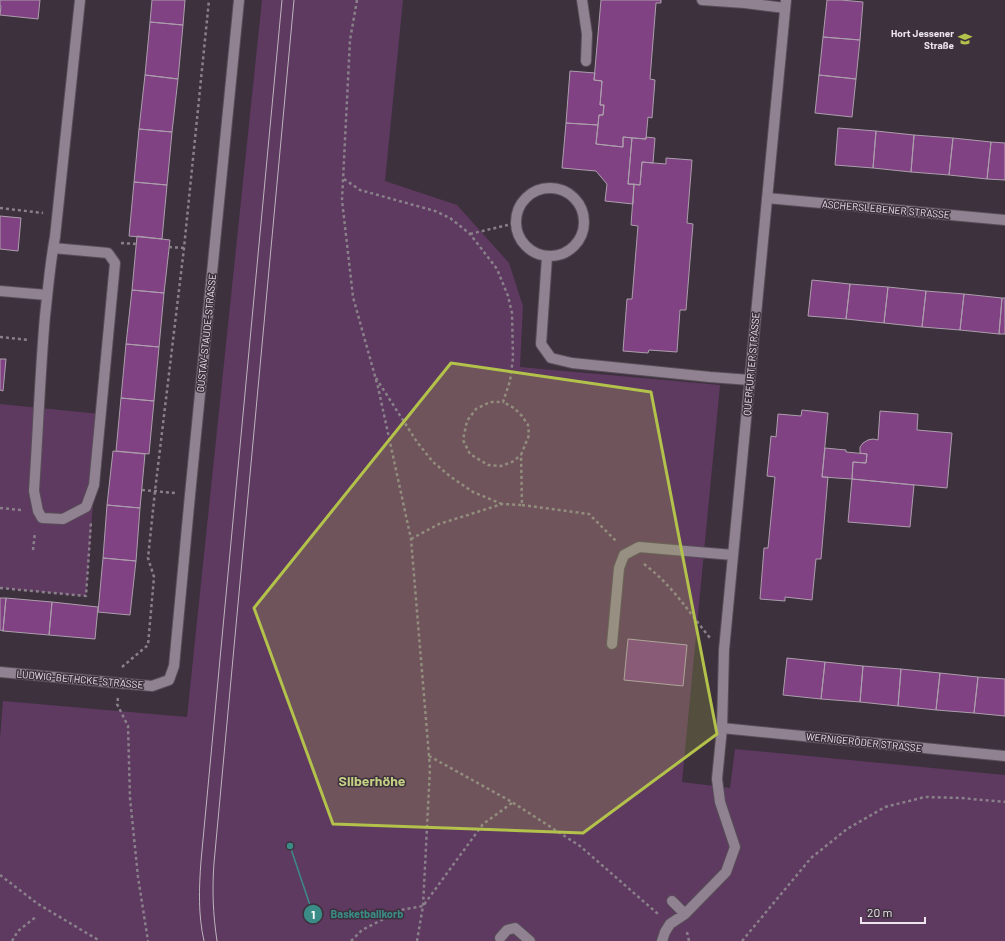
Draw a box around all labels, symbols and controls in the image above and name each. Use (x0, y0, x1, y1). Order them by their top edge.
place label: Hort Jessener Straße (891, 27, 955, 51)
school or university icon: Hort Jessener Straße (957, 31, 973, 47)
street label: ASCHERSLEBENER STRASSE (822, 197, 950, 221)
street label: GUSTAV-STAUDE-STRASSE (194, 273, 218, 393)
street label: QUERFURTER STRASSE (740, 312, 762, 416)
street label: LUDWIG-BETHCKE-STRASSE (16, 667, 144, 691)
street label: WERNIGERÖDER STRASSE (806, 730, 922, 754)
district label: Silberhöhe (339, 772, 406, 789)
scale bar (861, 899, 925, 925)
callout: Basketballkorb (303, 903, 412, 926)
text: 20 m (867, 905, 893, 919)
text: 1 (311, 907, 315, 921)
text: Basketballkorb (331, 907, 403, 920)

